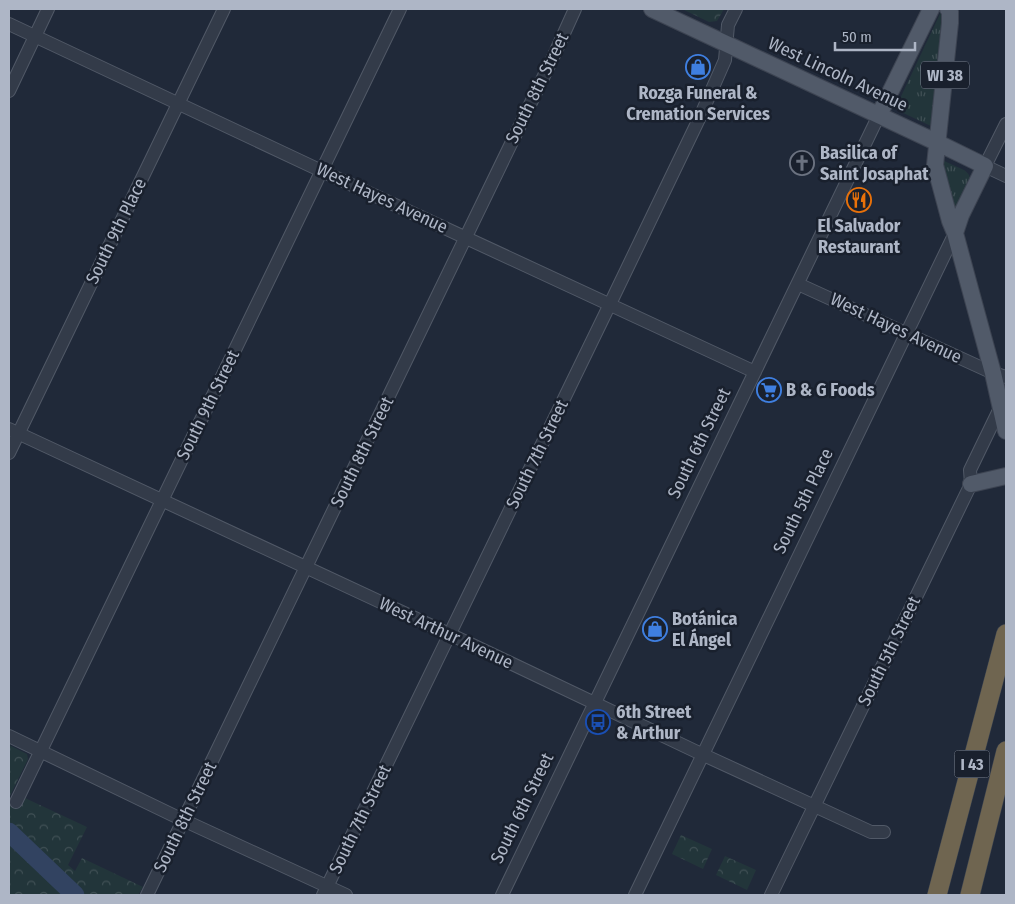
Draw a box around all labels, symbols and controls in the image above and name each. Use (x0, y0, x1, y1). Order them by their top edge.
scale bar (835, 20, 915, 52)
text: 50 m (842, 28, 872, 46)
street label: South 8th Street (501, 29, 573, 147)
street label: West Lincoln Avenue (765, 32, 911, 116)
shop icon: Rozga Funeral & Cremation Services (685, 54, 711, 80)
road number: WI 38 (921, 62, 969, 88)
place label: Rozga Funeral & Cremation Services (626, 82, 770, 125)
place label: Basilica of Saint Josaphat (820, 142, 929, 185)
church icon: Basilica of Saint Josaphat (789, 150, 815, 176)
street label: West Hayes Avenue (313, 158, 451, 238)
street label: South 9th Place (81, 175, 151, 287)
restaurant icon: El Salvador Restaurant (846, 187, 872, 213)
place label: El Salvador Restaurant (818, 215, 901, 258)
street label: West Hayes Avenue (827, 288, 965, 368)
street label: South 9th Street (172, 346, 244, 464)
supermarket icon: B & G Foods (756, 377, 782, 403)
place label: B & G Foods (786, 379, 875, 401)
street label: South 6th Street (663, 384, 735, 502)
street label: South 8th Street (326, 393, 398, 511)
street label: South 7th Street (501, 396, 573, 512)
street label: South 5th Place (768, 445, 838, 557)
street label: West Arthur Avenue (376, 592, 517, 674)
street label: South 5th Street (853, 592, 925, 709)
place label: Botánica El Ángel (672, 608, 738, 651)
shop icon: Botánica El Ángel (642, 616, 668, 642)
place label: 6th Street & Arthur (616, 701, 692, 744)
bus stop icon: 6th Street & Arthur (585, 709, 611, 735)
street label: South 6th Street (486, 749, 558, 867)
road number: I 43 (954, 751, 990, 778)
street label: South 8th Street (149, 758, 221, 876)
street label: South 7th Street (324, 761, 396, 877)

